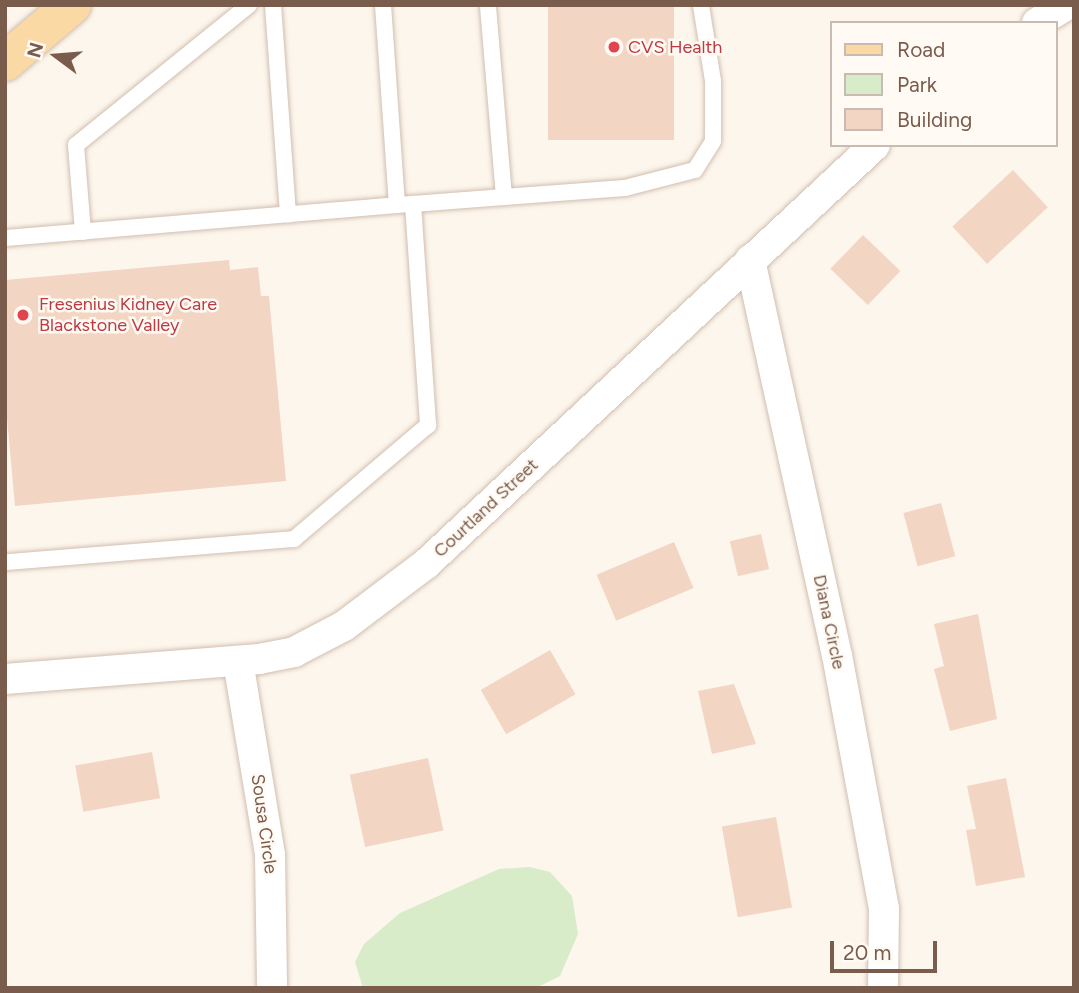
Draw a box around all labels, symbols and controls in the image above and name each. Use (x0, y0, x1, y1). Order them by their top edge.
north arrow (21, 21, 91, 91)
legend (830, 21, 1058, 147)
place label: CVS Health (628, 36, 722, 58)
text: Road (897, 37, 945, 62)
marker: CVS Health (606, 39, 622, 55)
text: N (22, 40, 48, 60)
text: Park (897, 72, 937, 97)
text: Building (897, 107, 972, 132)
place label: Fresenius Kidney Care Blackstone Valley (39, 294, 217, 336)
marker: Fresenius Kidney Care Blackstone Valley (13, 305, 33, 325)
street label: Courtland Street (429, 454, 543, 562)
street label: Diana Circle (808, 573, 850, 671)
street label: Sousa Circle (246, 773, 282, 875)
scale bar (834, 926, 941, 970)
text: 20 m (843, 940, 891, 965)

